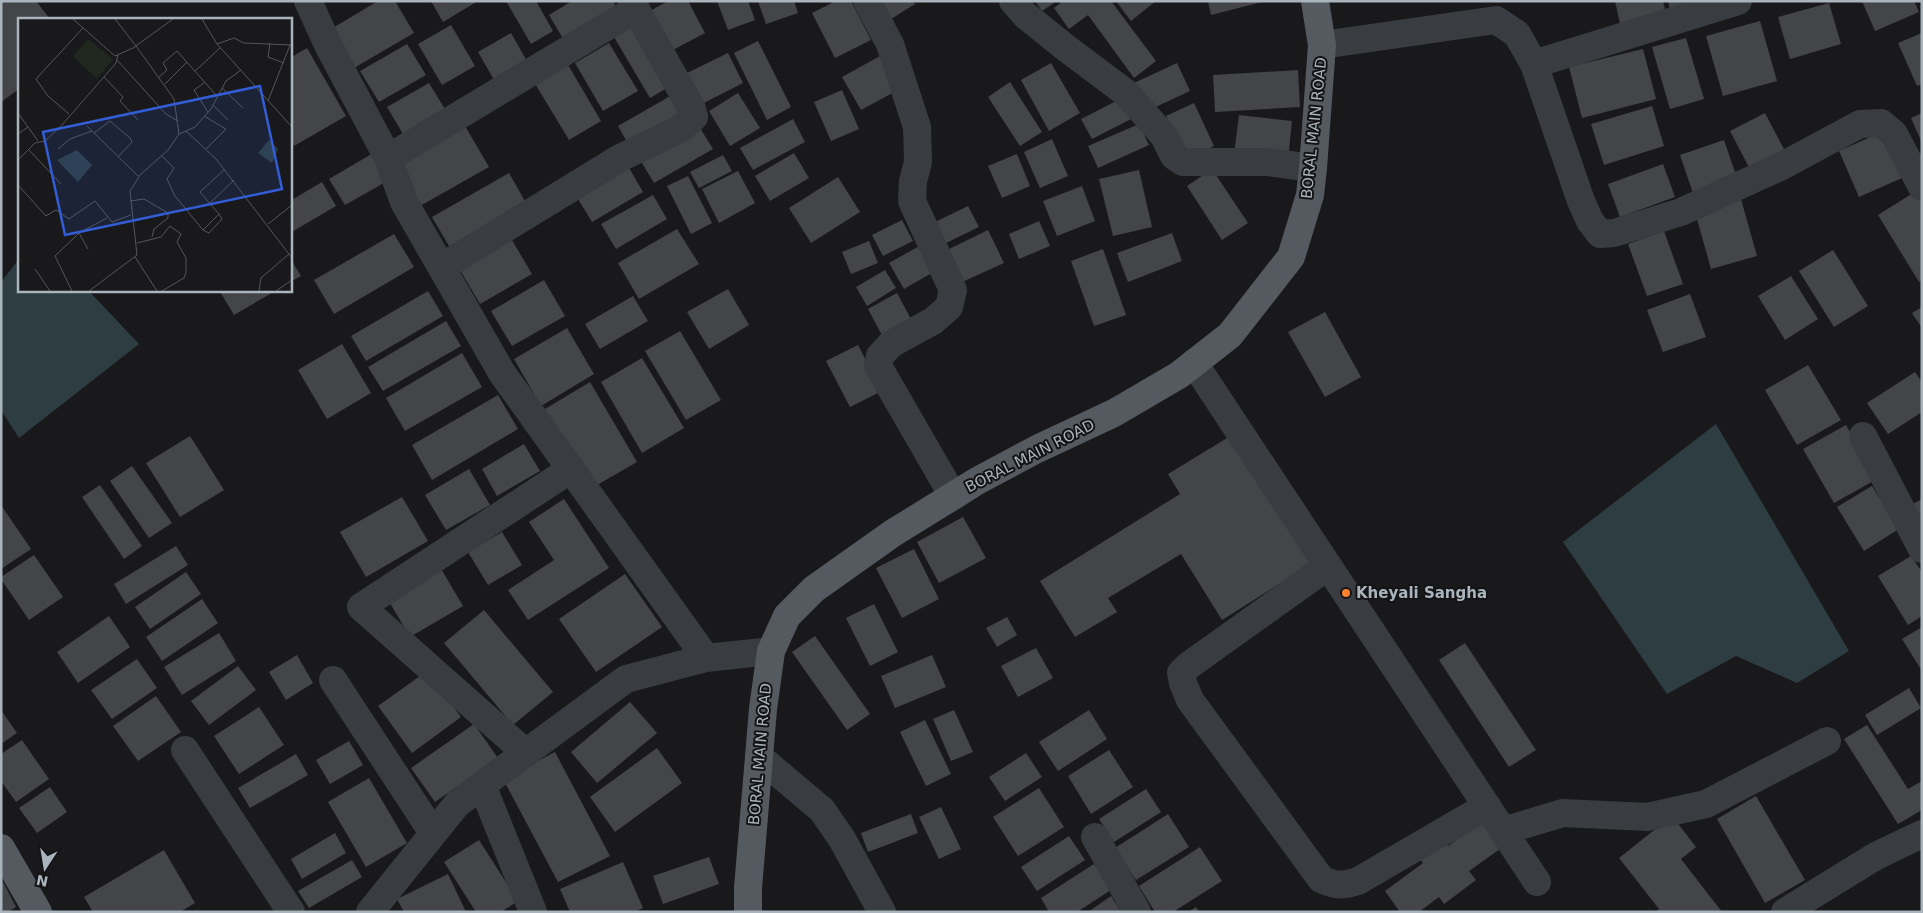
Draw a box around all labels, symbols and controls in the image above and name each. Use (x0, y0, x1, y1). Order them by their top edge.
inset map (18, 18, 291, 291)
street label: BORAL MAIN ROAD (1298, 56, 1330, 200)
street label: BORAL MAIN ROAD (962, 416, 1098, 496)
place label: Kheyali Sangha (1356, 584, 1487, 602)
marker: Kheyali Sangha (1340, 587, 1352, 599)
street label: BORAL MAIN ROAD (745, 682, 775, 826)
north arrow (20, 843, 70, 893)
text: N (35, 872, 50, 890)

